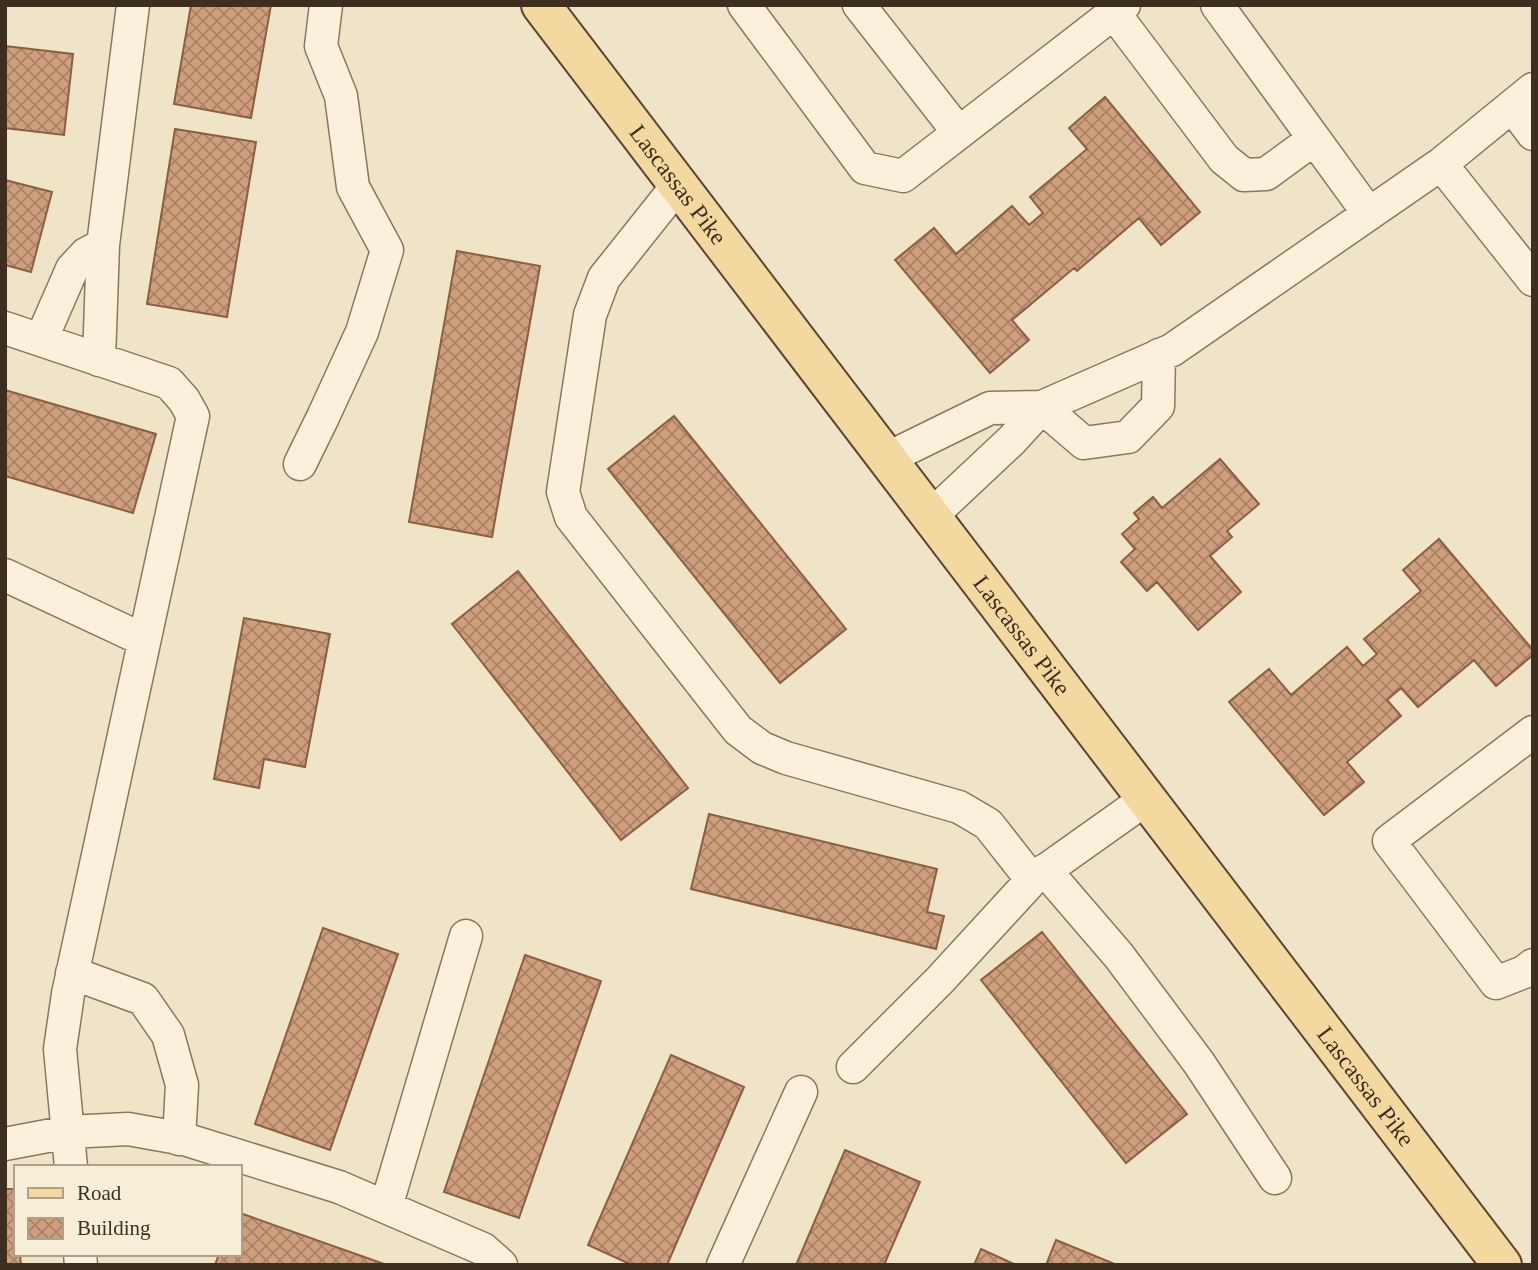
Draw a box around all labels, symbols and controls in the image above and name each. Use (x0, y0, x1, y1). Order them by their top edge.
street label: Lascassas Pike (624, 120, 732, 250)
street label: Lascassas Pike (968, 571, 1076, 700)
street label: Lascassas Pike (1312, 1021, 1420, 1151)
legend (14, 1165, 242, 1256)
text: Road (77, 1181, 122, 1205)
text: Building (77, 1216, 151, 1240)

